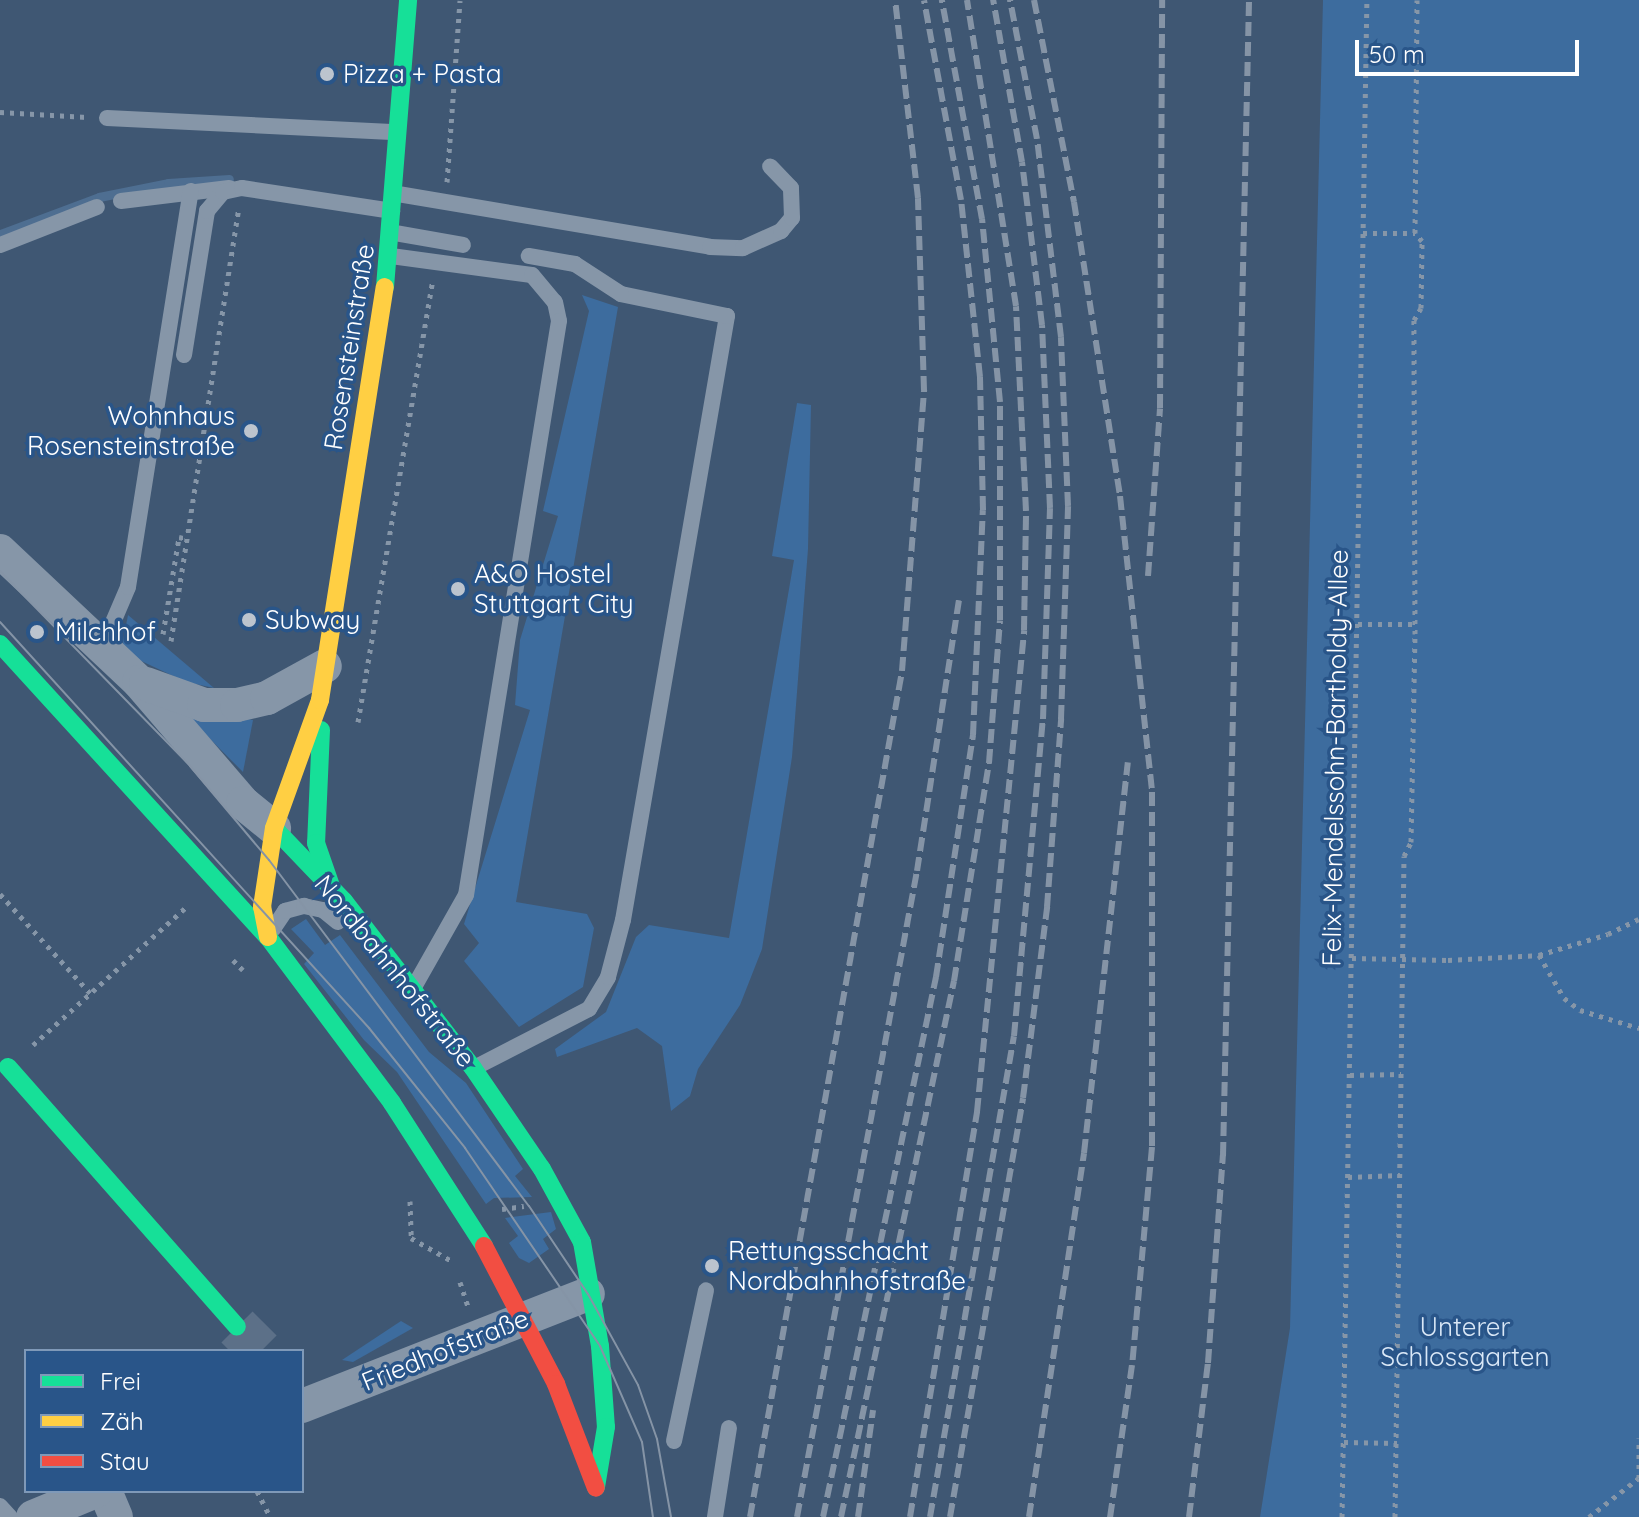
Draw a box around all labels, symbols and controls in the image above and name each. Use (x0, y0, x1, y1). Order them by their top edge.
scale bar (1359, 24, 1583, 74)
text: 50 m (1369, 39, 1425, 69)
place label: Pizza + Pasta (343, 58, 501, 90)
marker: Pizza + Pasta (318, 65, 336, 83)
street label: Rosensteinstraße (317, 242, 381, 452)
place label: Wohnhaus Rosensteinstraße (27, 400, 235, 462)
marker: Wohnhaus Rosensteinstraße (242, 422, 260, 440)
street label: Felix-Mendelssohn-Bartholdy-Allee (1316, 549, 1354, 967)
place label: A&O Hostel Stuttgart City (474, 558, 634, 620)
marker: A&O Hostel Stuttgart City (449, 580, 467, 598)
place label: Subway (265, 604, 360, 636)
marker: Subway (240, 611, 258, 629)
place label: Milchhof (55, 616, 156, 648)
marker: Milchhof (26, 621, 48, 643)
street label: Nordbahnhofstraße (308, 869, 482, 1073)
place label: Rettungsschacht Nordbahnhofstraße (728, 1235, 966, 1296)
marker: Rettungsschacht Nordbahnhofstraße (703, 1257, 721, 1275)
street label: Friedhofstraße (357, 1302, 533, 1398)
park label: Unterer Schlossgarten (1381, 1311, 1549, 1372)
legend (24, 1349, 304, 1493)
text: Frei (100, 1366, 141, 1396)
text: Zäh (100, 1406, 144, 1436)
text: Stau (100, 1446, 150, 1476)

